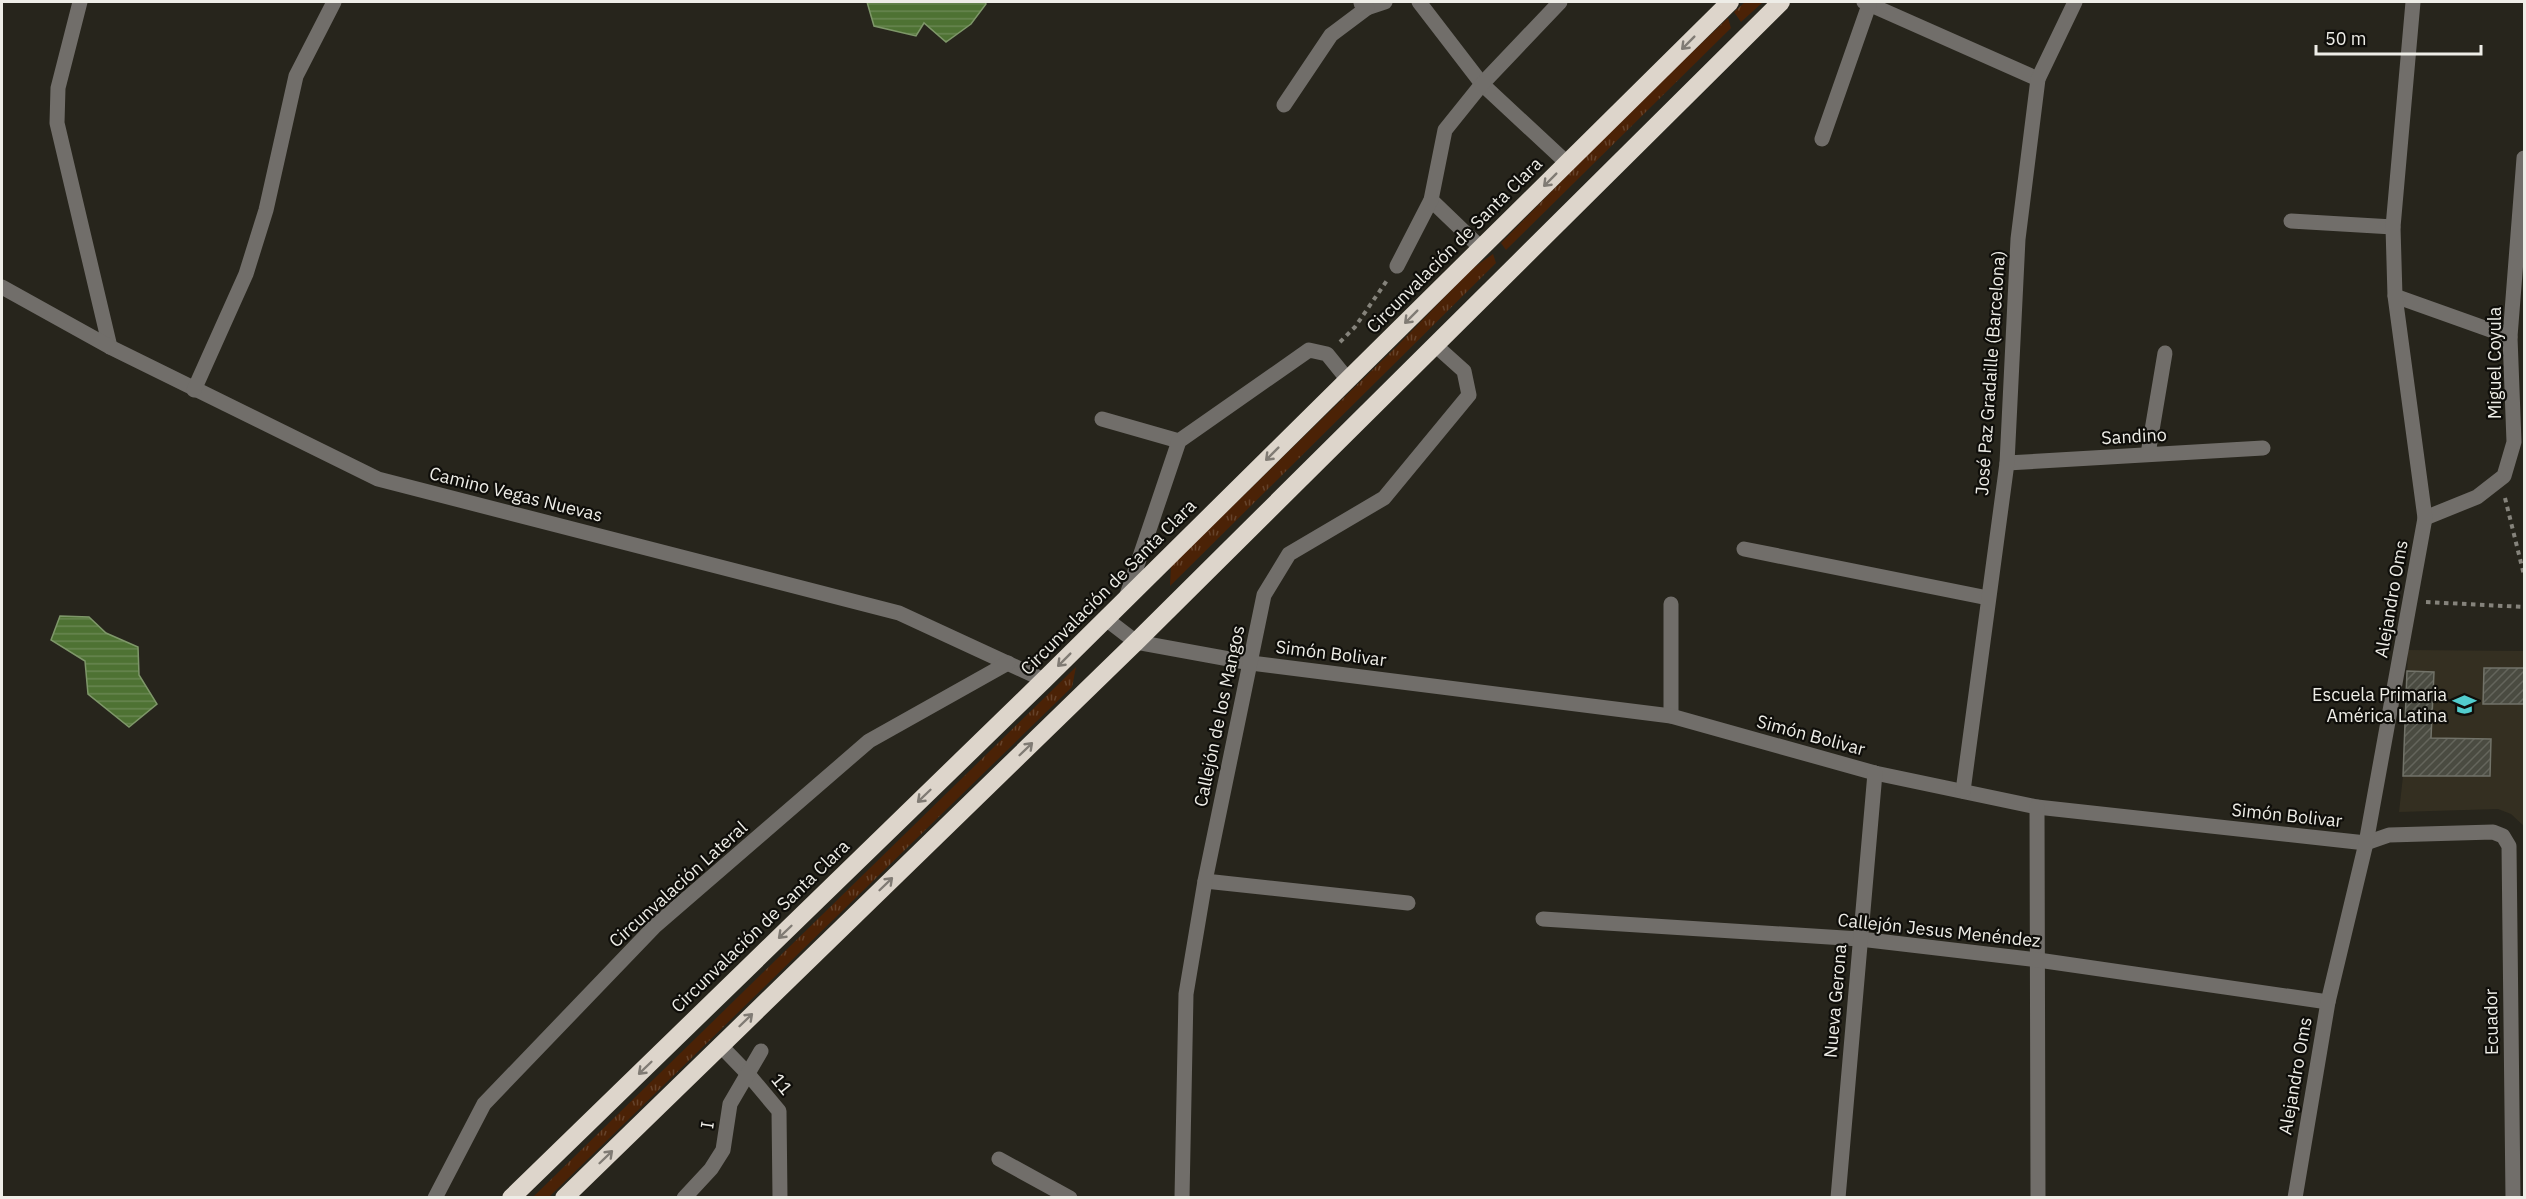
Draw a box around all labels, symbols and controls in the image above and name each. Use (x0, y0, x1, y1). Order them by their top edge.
scale bar (2316, 18, 2481, 56)
text: 50 m (2325, 27, 2367, 50)
one-way arrow (1681, 35, 1696, 50)
street label: Circunvalación de Santa Clara (1361, 152, 1547, 338)
one-way arrow (1542, 173, 1557, 188)
street label: José Paz Gradaille (Barcelona) (1970, 250, 2010, 496)
street label: Miguel Coyula (2483, 306, 2506, 419)
one-way arrow (1404, 310, 1419, 325)
street label: Sandino (2101, 423, 2167, 449)
one-way arrow (1265, 447, 1280, 462)
street label: Camino Vegas Nuevas (427, 461, 605, 527)
street label: Circunvalación de Santa Clara (1015, 494, 1201, 680)
street label: Alejandro Oms (2369, 538, 2413, 660)
street label: Callejón de los Mangos (1189, 623, 1249, 809)
street label: Simón Bolivar (1274, 635, 1388, 671)
one-way arrow (1057, 652, 1072, 667)
place label: Escuela Primaria América Latina (2312, 683, 2447, 727)
school or university icon: Escuela Primaria América Latina (2452, 691, 2478, 717)
street label: Simón Bolivar (1754, 709, 1868, 761)
one-way arrow (1018, 741, 1033, 756)
one-way arrow (917, 788, 932, 803)
street label: Simón Bolivar (2230, 798, 2344, 832)
street label: Circunvalación Lateral (604, 816, 752, 952)
street label: Circunvalación de Santa Clara (666, 834, 854, 1017)
one-way arrow (878, 877, 893, 892)
street label: Callejón Jesus Menéndez (1836, 908, 2042, 952)
one-way arrow (777, 924, 792, 939)
street label: Nueva Gerona (1819, 943, 1851, 1059)
street label: Ecuador (2479, 988, 2503, 1055)
one-way arrow (738, 1013, 753, 1027)
street label: Alejandro Oms (2273, 1015, 2317, 1137)
one-way arrow (637, 1060, 652, 1075)
street label: 11 (766, 1068, 798, 1100)
street label: I (695, 1120, 719, 1130)
one-way arrow (599, 1149, 614, 1164)

